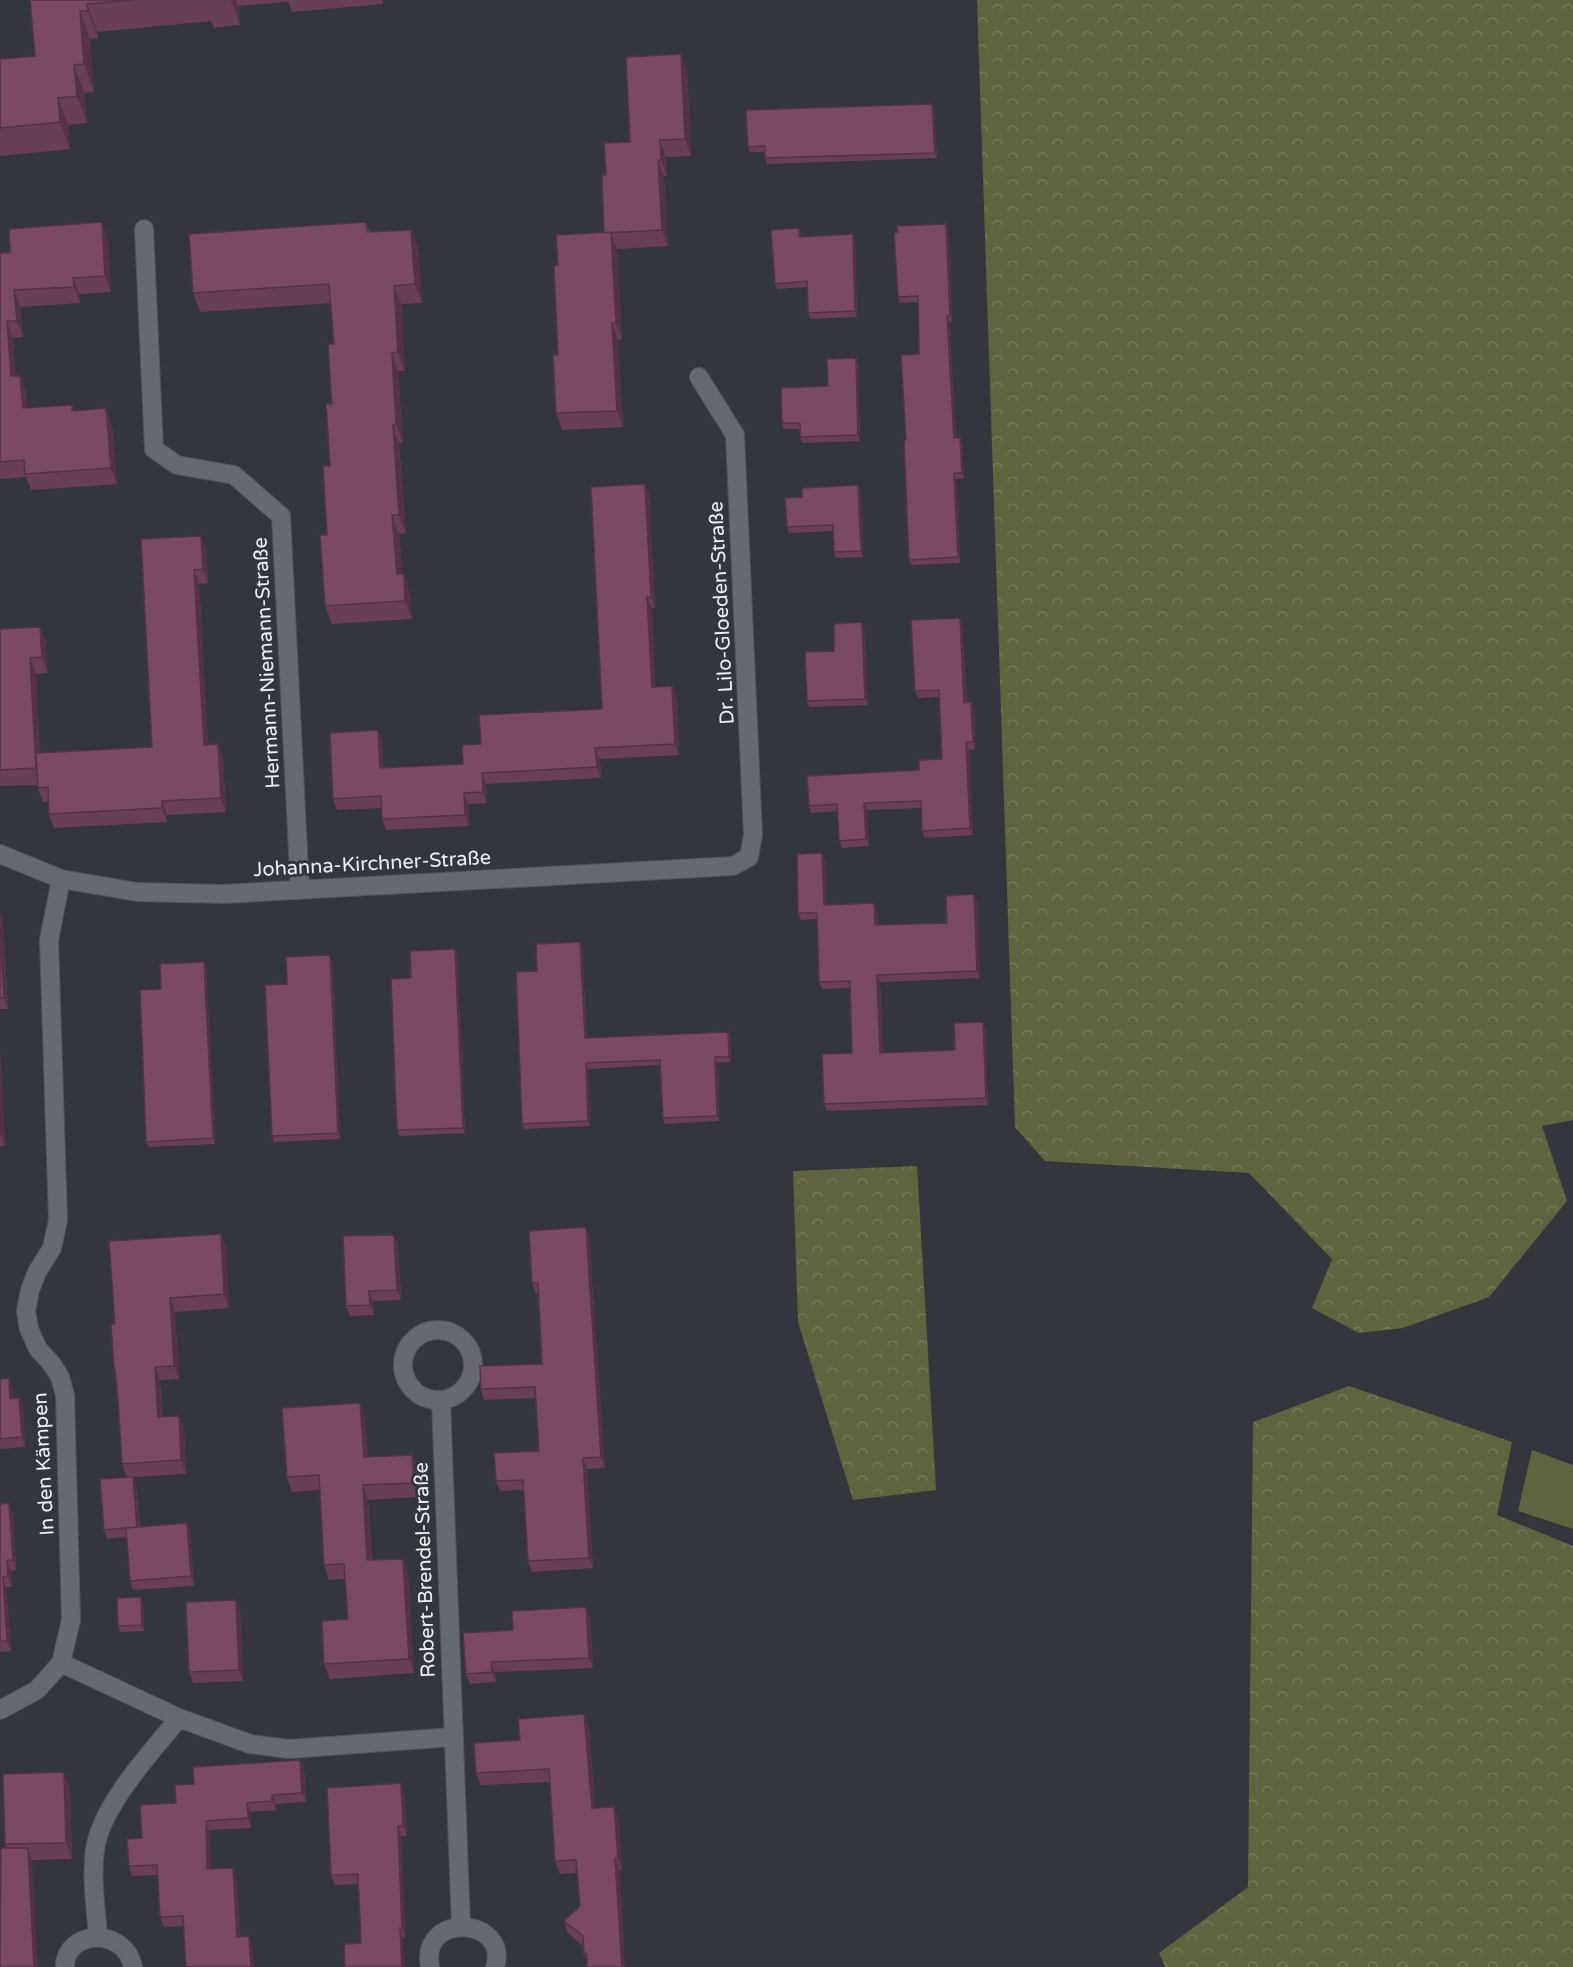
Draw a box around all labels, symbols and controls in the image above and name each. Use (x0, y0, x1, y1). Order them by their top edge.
street label: Dr. Lilo-Gloeden-Straße (704, 501, 740, 725)
street label: Hermann-Niemann-Straße (248, 537, 286, 789)
street label: Johanna-Kirchner-Straße (253, 846, 492, 882)
street label: In den Kämpen (28, 1392, 60, 1536)
street label: Robert-Brendel-Straße (409, 1462, 441, 1678)

